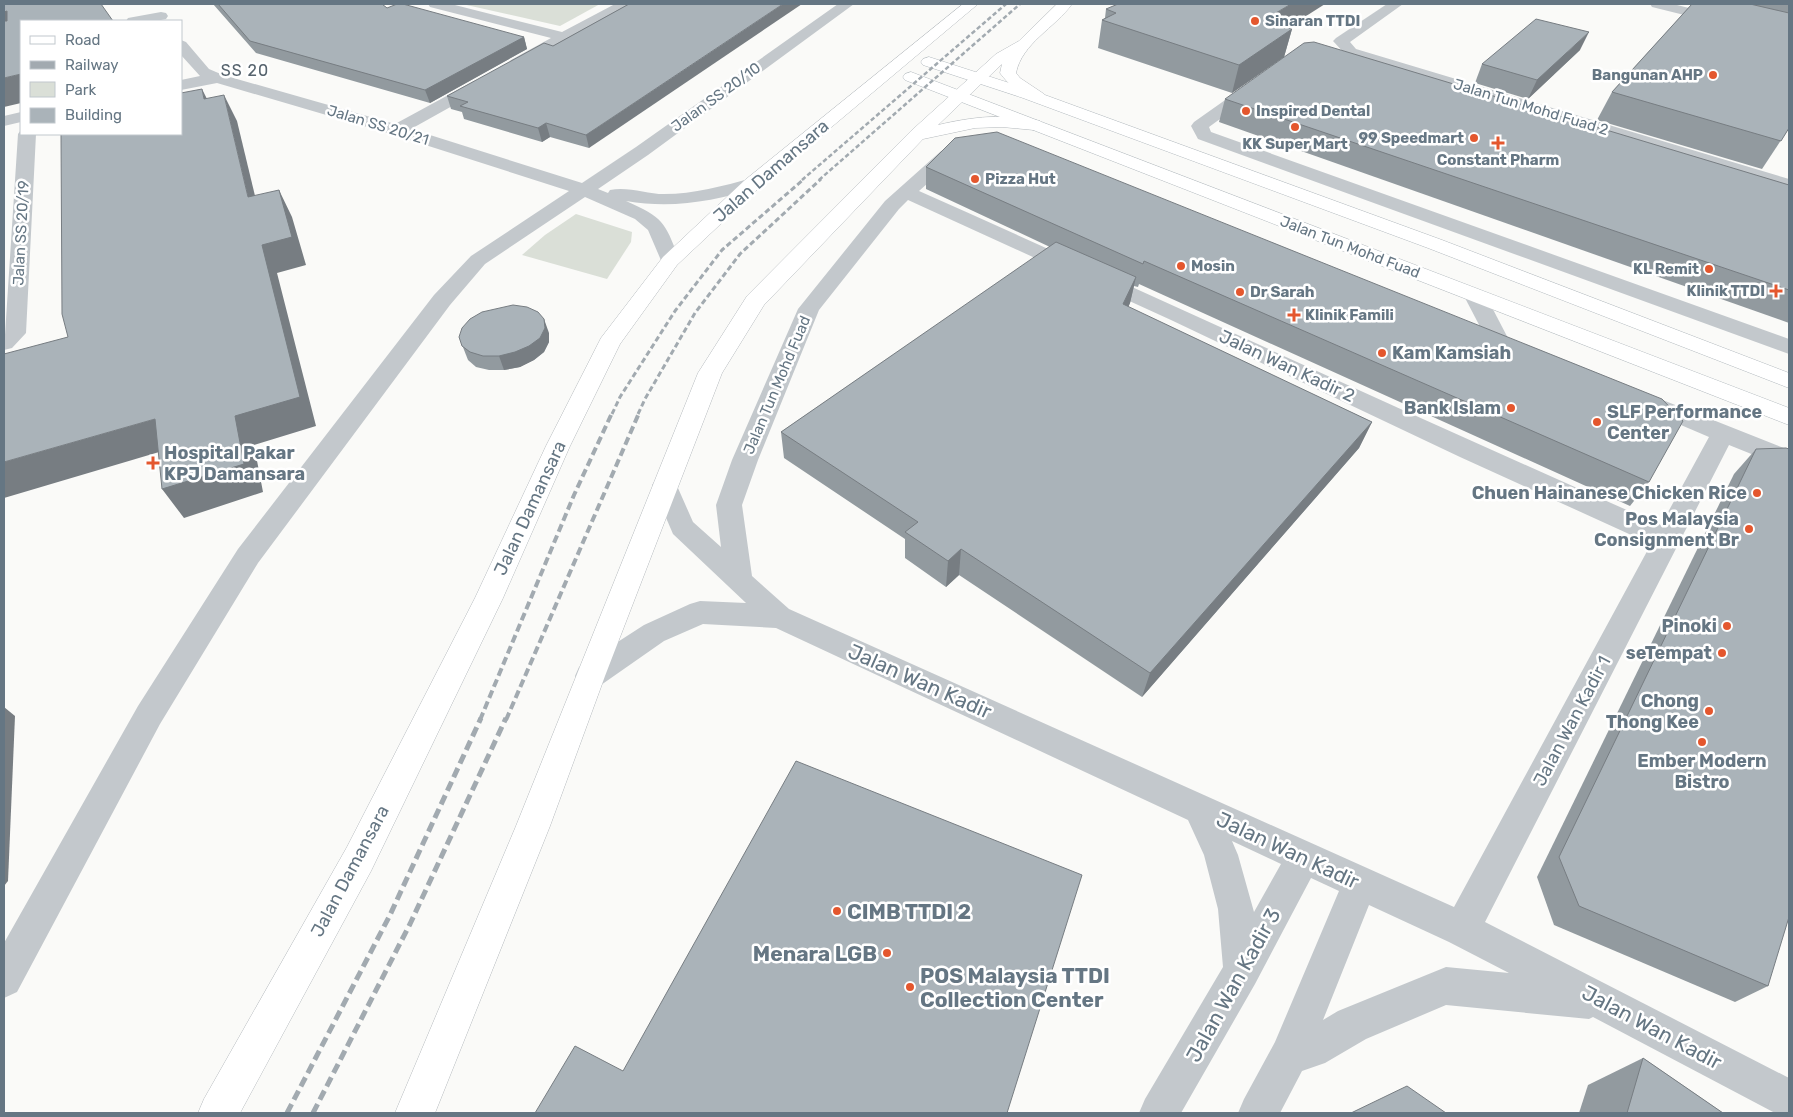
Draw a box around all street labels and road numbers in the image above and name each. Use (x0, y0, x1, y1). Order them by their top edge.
street label: Jalan SS 20/10 (668, 59, 764, 135)
street label: Jalan Tun Mohd Fuad 2 (1451, 75, 1611, 139)
street label: Jalan SS 20/21 (325, 101, 431, 149)
street label: Jalan Damansara (709, 115, 833, 227)
street label: Jalan SS 20/19 (9, 180, 33, 286)
street label: Jalan Tun Mohd Fuad (1277, 212, 1423, 282)
street label: Jalan Tun Mohd Fuad (740, 313, 814, 457)
street label: Jalan Wan Kadir 2 (1216, 325, 1358, 407)
street label: Jalan Damansara (489, 437, 571, 579)
street label: Jalan Wan Kadir (844, 638, 996, 724)
street label: Jalan Wan Kadir 1 (1528, 652, 1616, 790)
street label: Jalan Damansara (306, 801, 394, 941)
street label: Jalan Wan Kadir (1213, 806, 1363, 894)
street label: Jalan Wan Kadir 3 (1180, 904, 1286, 1066)
street label: Jalan Wan Kadir (1578, 980, 1726, 1074)

